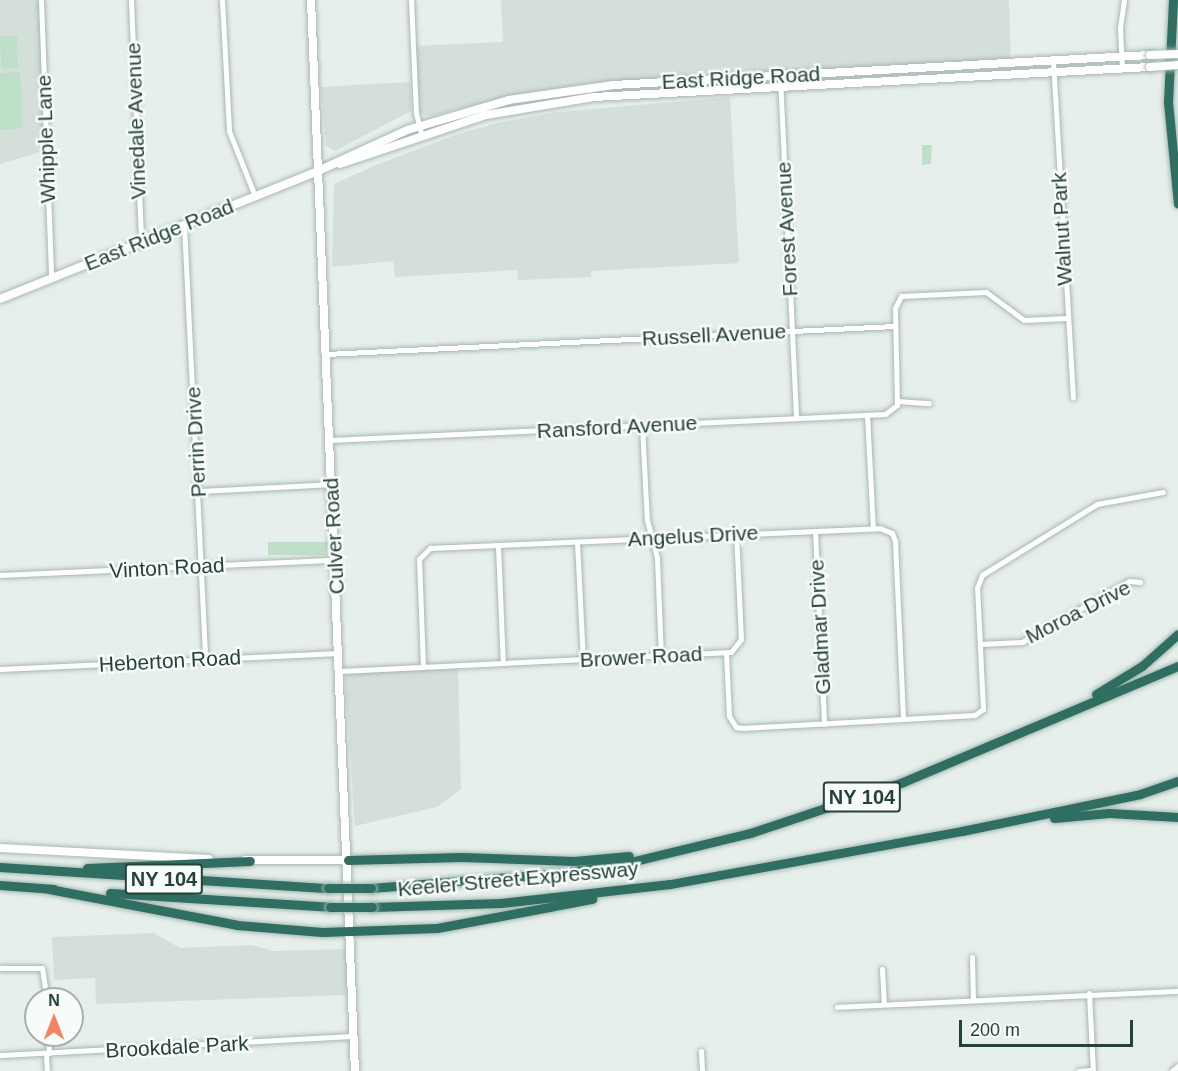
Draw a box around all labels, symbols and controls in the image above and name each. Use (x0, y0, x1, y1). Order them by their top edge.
street label: Vinedale Avenue (121, 42, 151, 200)
street label: East Ridge Road (661, 61, 821, 95)
street label: Whipple Lane (31, 74, 61, 204)
street label: Forest Avenue (771, 160, 803, 298)
street label: Walnut Park (1046, 172, 1078, 286)
street label: East Ridge Road (81, 194, 237, 276)
street label: Russell Avenue (641, 319, 787, 351)
street label: Perrin Drive (181, 386, 211, 498)
street label: Ransford Avenue (536, 410, 698, 444)
street label: Culver Road (318, 477, 350, 595)
street label: Angelus Drive (627, 520, 759, 552)
street label: Vinton Road (109, 552, 225, 584)
street label: Gladmar Drive (804, 559, 836, 695)
street label: Moroa Drive (1021, 575, 1135, 649)
street label: Brower Road (579, 641, 703, 673)
street label: Heberton Road (98, 645, 242, 677)
road number: NY 104 (822, 780, 902, 814)
street label: Keeler Street Expressway (397, 856, 639, 902)
road number: NY 104 (124, 862, 204, 896)
north arrow (24, 987, 84, 1047)
text: N (48, 992, 60, 1009)
scale bar (962, 1008, 1136, 1046)
text: 200 m (970, 1020, 1020, 1040)
street label: Brookdale Park (105, 1031, 249, 1063)

